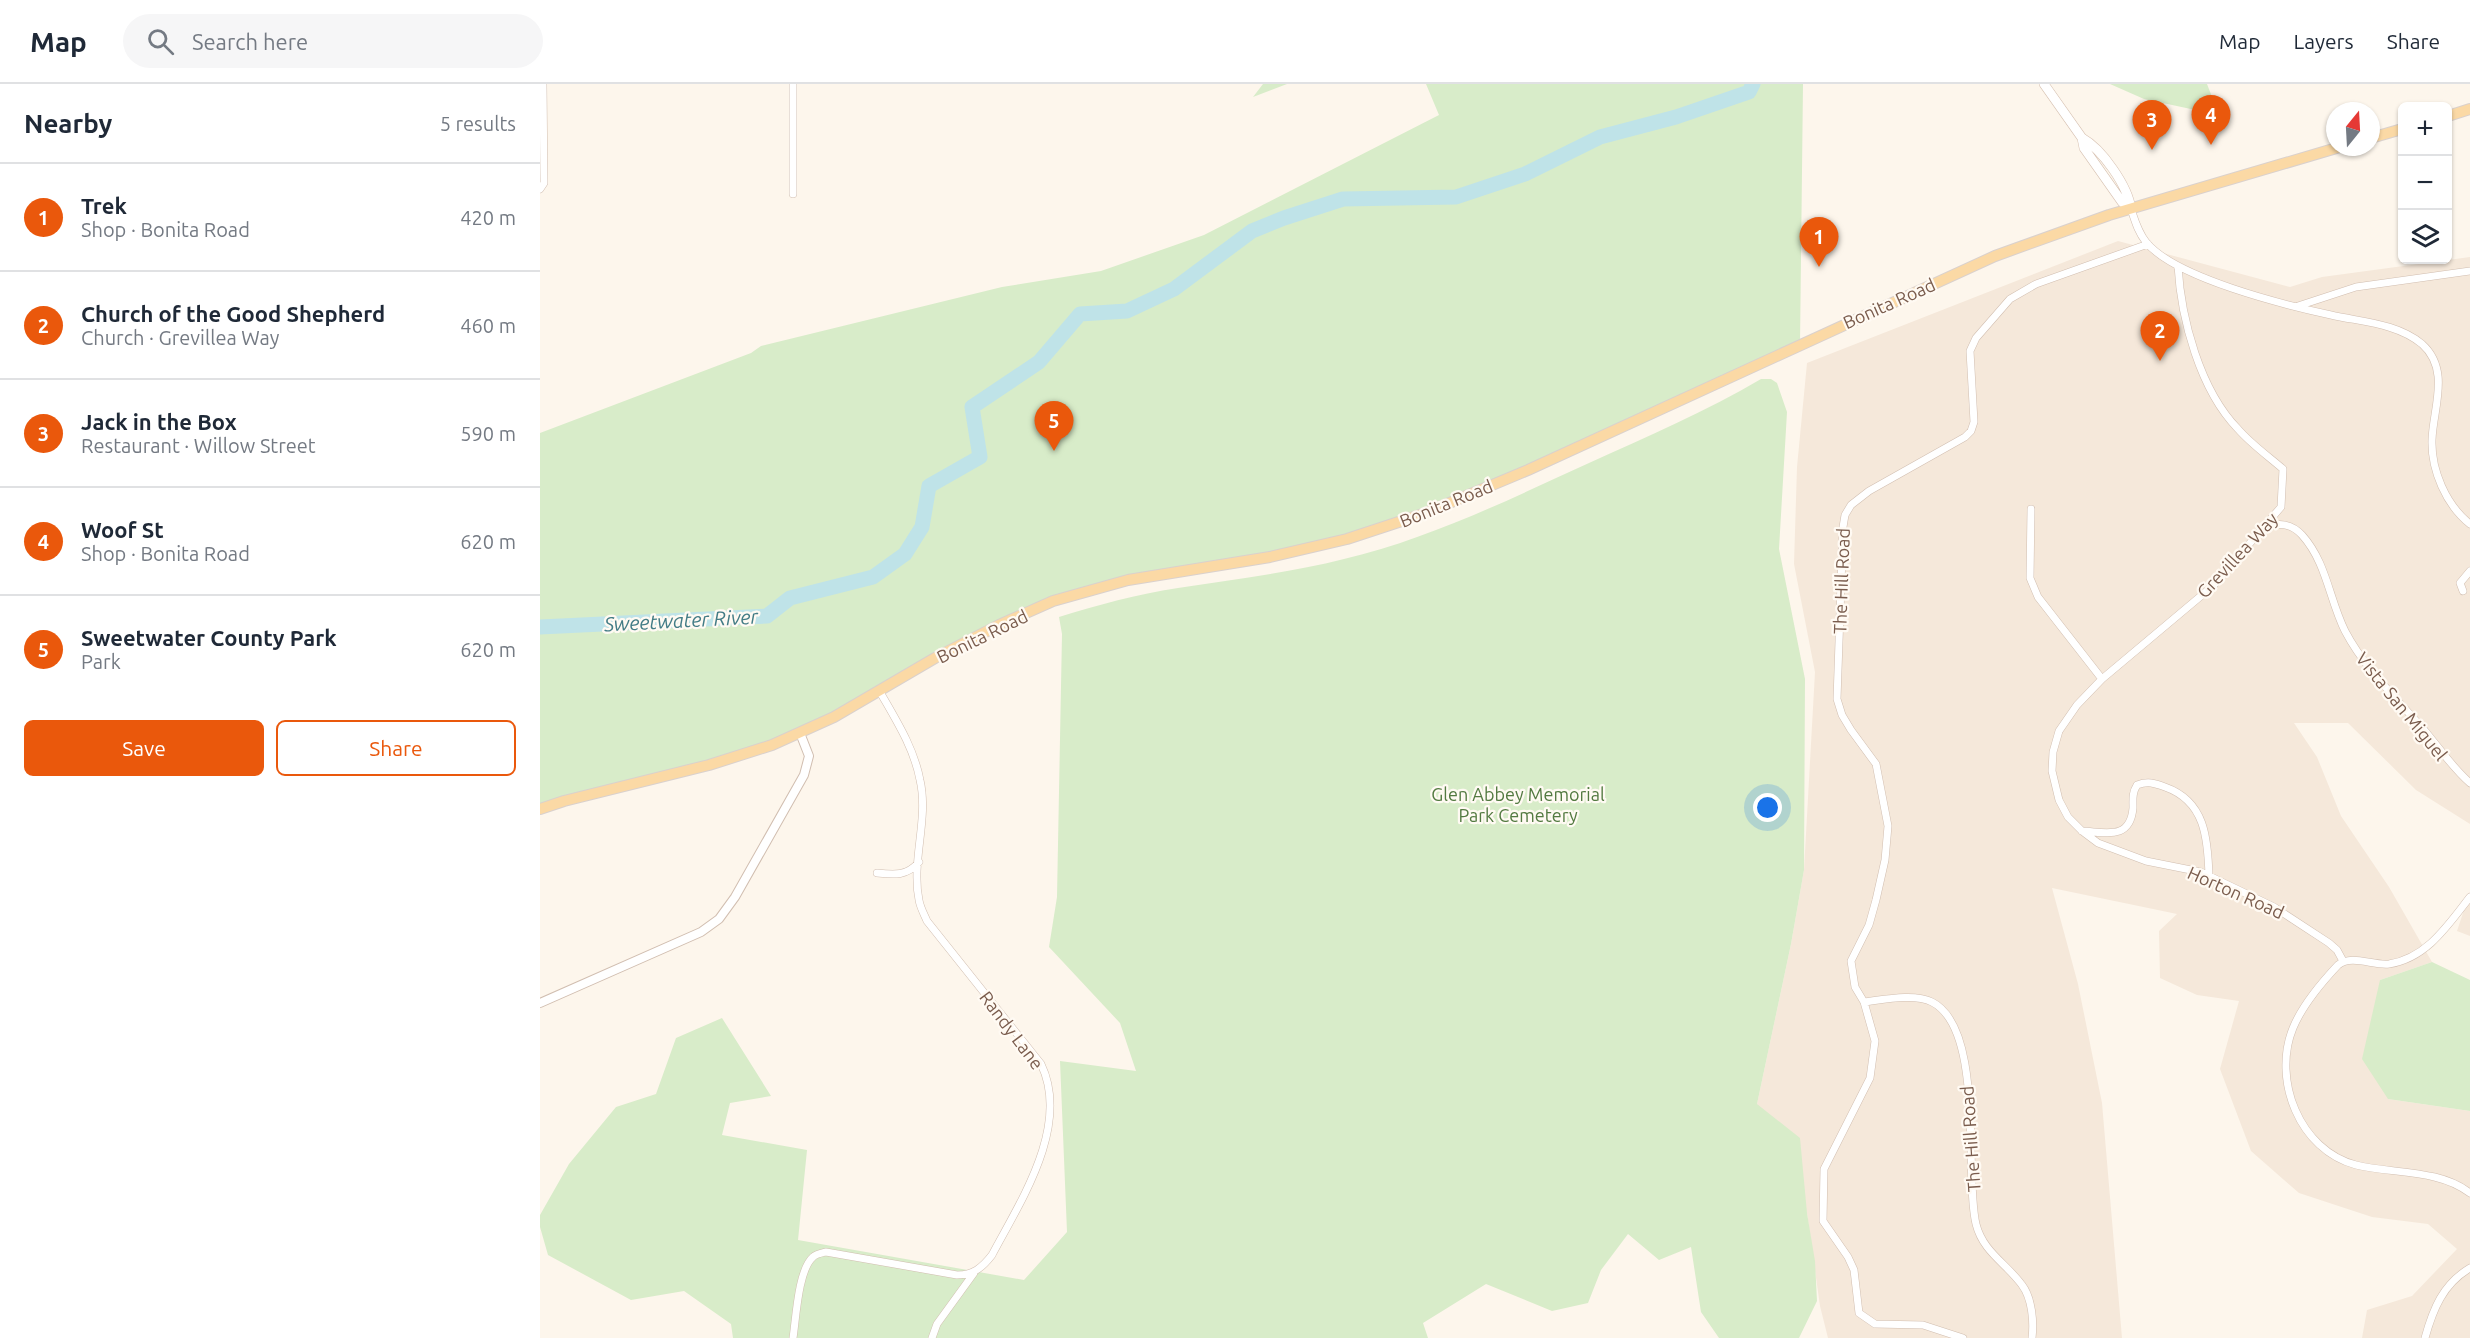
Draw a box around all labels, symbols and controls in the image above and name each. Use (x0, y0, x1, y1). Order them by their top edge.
search box (123, 14, 543, 68)
icon: search (144, 25, 177, 58)
text: Map (30, 26, 87, 57)
text: Search here (192, 29, 308, 54)
text: Map (2219, 29, 2260, 53)
text: Layers (2293, 29, 2354, 53)
text: Share (2387, 29, 2440, 53)
pin: 4 (2192, 95, 2230, 145)
pin: 3 (2132, 100, 2172, 150)
north arrow (2326, 102, 2380, 156)
map controls (2398, 102, 2452, 264)
button: + (2398, 102, 2452, 156)
text: Nearby (24, 109, 112, 138)
text: 5 results (440, 112, 516, 135)
button: − (2398, 156, 2452, 210)
text: Trek (81, 193, 127, 218)
text: 1 (38, 206, 49, 229)
text: 420 m (460, 206, 516, 229)
button: layers (2398, 210, 2452, 264)
text: Shop · Bonita Road (81, 218, 250, 241)
pin: 1 (1800, 218, 1838, 267)
street label: Bonita Road (1840, 274, 1938, 332)
text: Church of the Good Shepherd (81, 301, 385, 326)
pin: 2 (2140, 312, 2180, 361)
text: 2 (38, 314, 49, 337)
text: 460 m (460, 314, 516, 337)
text: Church · Grevillea Way (81, 326, 279, 349)
pin: 5 (1034, 402, 1074, 451)
text: Jack in the Box (81, 409, 237, 434)
text: 3 (38, 422, 49, 445)
text: 590 m (460, 422, 516, 445)
text: Restaurant · Willow Street (81, 434, 316, 457)
street label: Bonita Road (1397, 475, 1495, 531)
street label: Grevillea Way (2193, 508, 2282, 602)
text: Woof St (81, 517, 164, 542)
street label: The Hill Road (1829, 528, 1853, 634)
text: 4 (38, 530, 49, 553)
text: 620 m (460, 530, 516, 553)
text: Shop · Bonita Road (81, 542, 250, 565)
water label: Sweetwater River (602, 604, 760, 636)
street label: Bonita Road (933, 605, 1031, 667)
text: Sweetwater County Park (81, 625, 337, 650)
text: 5 (38, 638, 49, 661)
text: 620 m (460, 638, 516, 661)
street label: Vista San Miguel (2352, 648, 2452, 764)
text: Park (81, 650, 121, 673)
button: Save (24, 720, 264, 776)
button: Share (276, 720, 516, 776)
park label: Glen Abbey Memorial Park Cemetery (1431, 784, 1605, 825)
your location (1753, 793, 1782, 822)
street label: Horton Road (2185, 862, 2287, 922)
street label: Randy Lane (976, 987, 1048, 1073)
street label: The Hill Road (1956, 1085, 1984, 1193)

